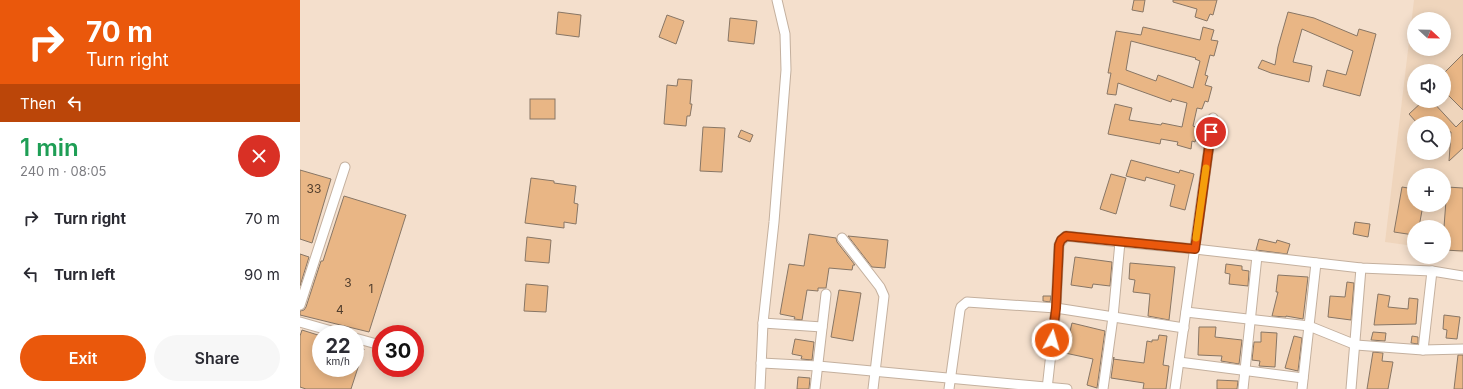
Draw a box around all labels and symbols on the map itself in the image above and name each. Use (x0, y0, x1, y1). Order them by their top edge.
north arrow (1407, 12, 1451, 56)
pin (1194, 115, 1228, 149)
house number: 33 (307, 181, 321, 196)
house number: 3 (344, 275, 352, 290)
house number: 1 (369, 281, 373, 296)
house number: 4 (336, 302, 344, 317)
position arrow (1031, 319, 1073, 361)
speed limit sign: 30 (372, 325, 424, 377)

